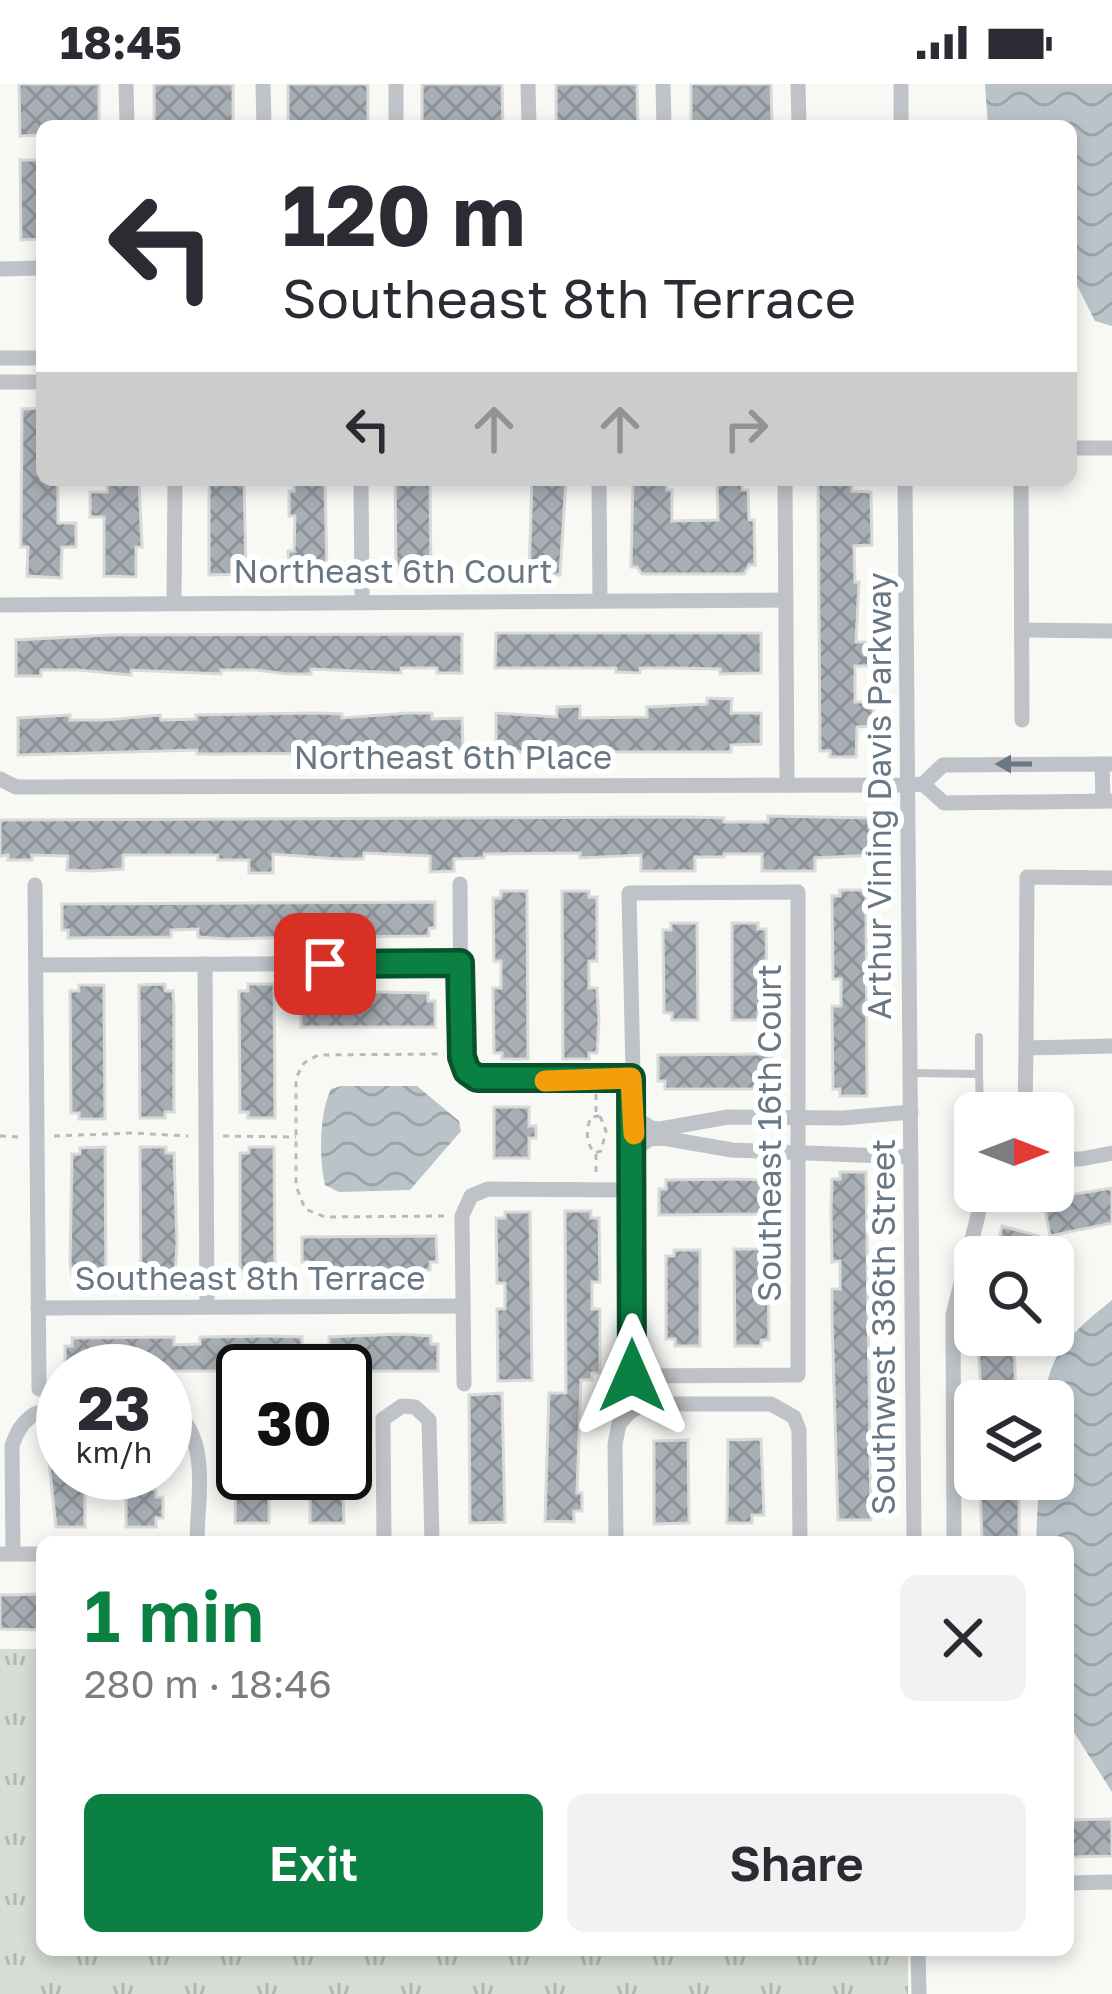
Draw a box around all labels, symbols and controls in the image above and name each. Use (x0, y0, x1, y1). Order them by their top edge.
text: 18:45 (60, 15, 182, 69)
text: 120 m (282, 164, 526, 264)
icon: left (84, 168, 240, 324)
text: Southeast 8th Terrace (282, 265, 856, 330)
icon: left (335, 396, 401, 462)
icon: ahead (461, 396, 527, 462)
icon: ahead (587, 396, 653, 462)
icon: right (713, 396, 779, 462)
street label: Northeast 6th Court (233, 551, 553, 590)
street label: Arthur Vining Davis Parkway (859, 572, 898, 1020)
street label: Northeast 6th Place (294, 737, 612, 776)
one-way arrow (994, 755, 1032, 774)
pin (274, 913, 376, 1015)
icon: arrive (292, 931, 358, 997)
street label: Southeast 16th Court (749, 964, 788, 1302)
north arrow (954, 1092, 1074, 1212)
map controls (954, 1092, 1074, 1500)
street label: Southwest 336th Street (863, 1139, 902, 1515)
button: search (954, 1236, 1074, 1356)
street label: Southeast 8th Terrace (75, 1258, 425, 1297)
position arrow (569, 1313, 695, 1439)
speed limit sign: 30 (216, 1344, 372, 1500)
text: 23 (77, 1371, 151, 1443)
button: layers (954, 1380, 1074, 1500)
text: km/h (76, 1434, 152, 1470)
text: 1 min (84, 1571, 264, 1658)
button: close (900, 1575, 1026, 1701)
text: 280 m · 18:46 (84, 1660, 332, 1707)
button: Exit (84, 1794, 543, 1932)
button: Share (567, 1794, 1026, 1932)

